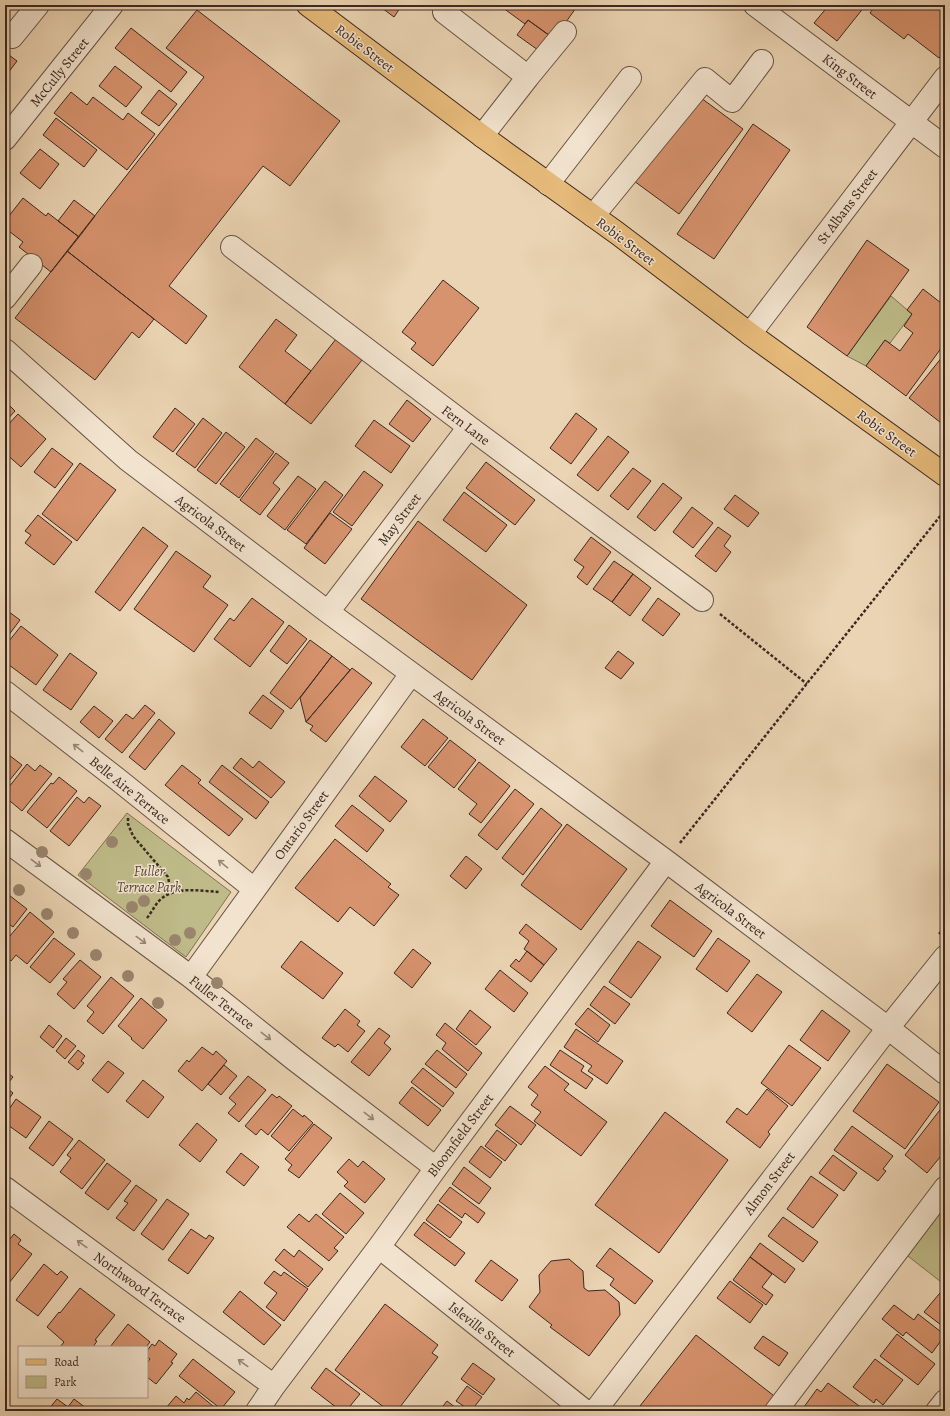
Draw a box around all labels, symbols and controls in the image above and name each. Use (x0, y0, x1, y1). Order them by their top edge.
street label: Robie Street (331, 20, 399, 77)
street label: McCully Street (26, 33, 93, 111)
street label: King Street (818, 49, 882, 104)
street label: St Albans Street (813, 164, 882, 248)
street label: Robie Street (592, 213, 660, 270)
street label: Fern Lane (438, 401, 494, 450)
street label: Robie Street (853, 405, 921, 462)
street label: May Street (373, 489, 426, 550)
street label: Agricola Street (171, 490, 250, 557)
street label: Agricola Street (429, 684, 510, 750)
one-way arrow (73, 744, 84, 753)
street label: Belle Aire Terrace (85, 752, 174, 829)
street label: Ontario Street (270, 786, 333, 864)
one-way arrow (31, 859, 42, 867)
one-way arrow (218, 860, 229, 869)
park label: Fuller Terrace Park (117, 862, 181, 897)
street label: Agricola Street (691, 877, 770, 944)
one-way arrow (135, 936, 146, 944)
street label: Fuller Terrace (185, 971, 258, 1034)
one-way arrow (261, 1032, 272, 1041)
street label: Bloomfield Street (423, 1089, 498, 1181)
one-way arrow (363, 1112, 374, 1120)
street label: Almon Street (739, 1147, 800, 1220)
one-way arrow (76, 1240, 87, 1249)
street label: Northwood Terrace (90, 1247, 190, 1327)
street label: Isleville Street (444, 1297, 520, 1362)
legend (18, 1346, 148, 1398)
text: Road (54, 1354, 80, 1370)
one-way arrow (238, 1359, 249, 1367)
text: Park (54, 1374, 77, 1390)

